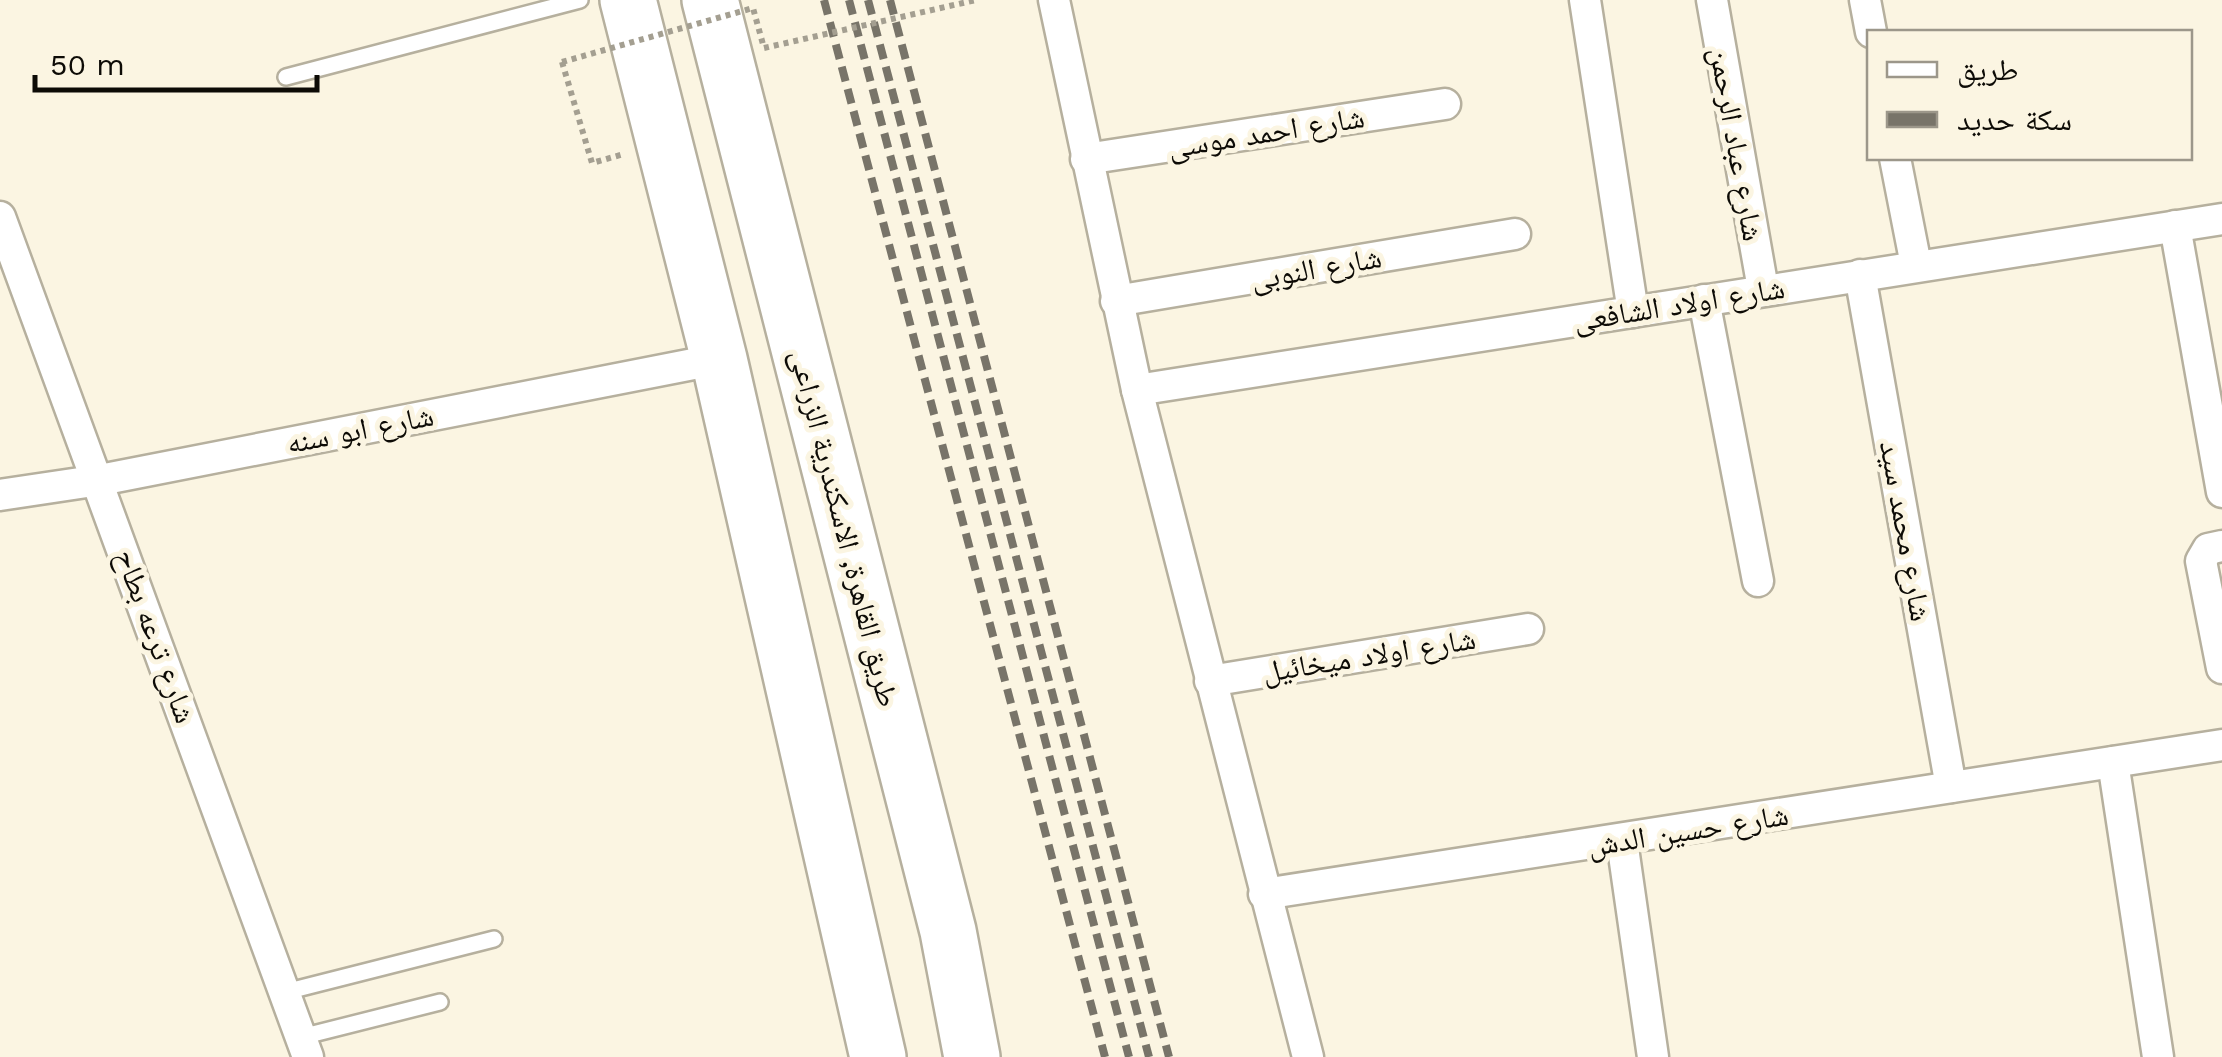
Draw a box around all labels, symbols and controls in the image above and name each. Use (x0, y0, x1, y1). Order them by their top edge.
scale bar (35, 30, 318, 92)
legend (1867, 30, 2192, 160)
street label: شارع عباد الرحمن (1701, 44, 1771, 244)
text: 50 m (50, 47, 125, 82)
text: طريق (1957, 52, 2018, 88)
street label: شارع احمد موسى (1165, 99, 1367, 167)
text: سكة حديد (1957, 102, 2072, 137)
street label: شارع النوبى (1248, 239, 1385, 299)
street label: شارع اولاد الشافعى (1571, 270, 1787, 340)
street label: طريق القاهرة, الاسكندرية الزراعى (783, 346, 906, 711)
street label: شارع ابو سنه (284, 398, 437, 462)
street label: شارع محمد سيد (1871, 438, 1939, 624)
street label: شارع ترعه بطاح (106, 544, 204, 728)
street label: شارع اولاد ميخائيل (1260, 621, 1478, 691)
street label: شارع حسين الدش (1585, 797, 1791, 865)

